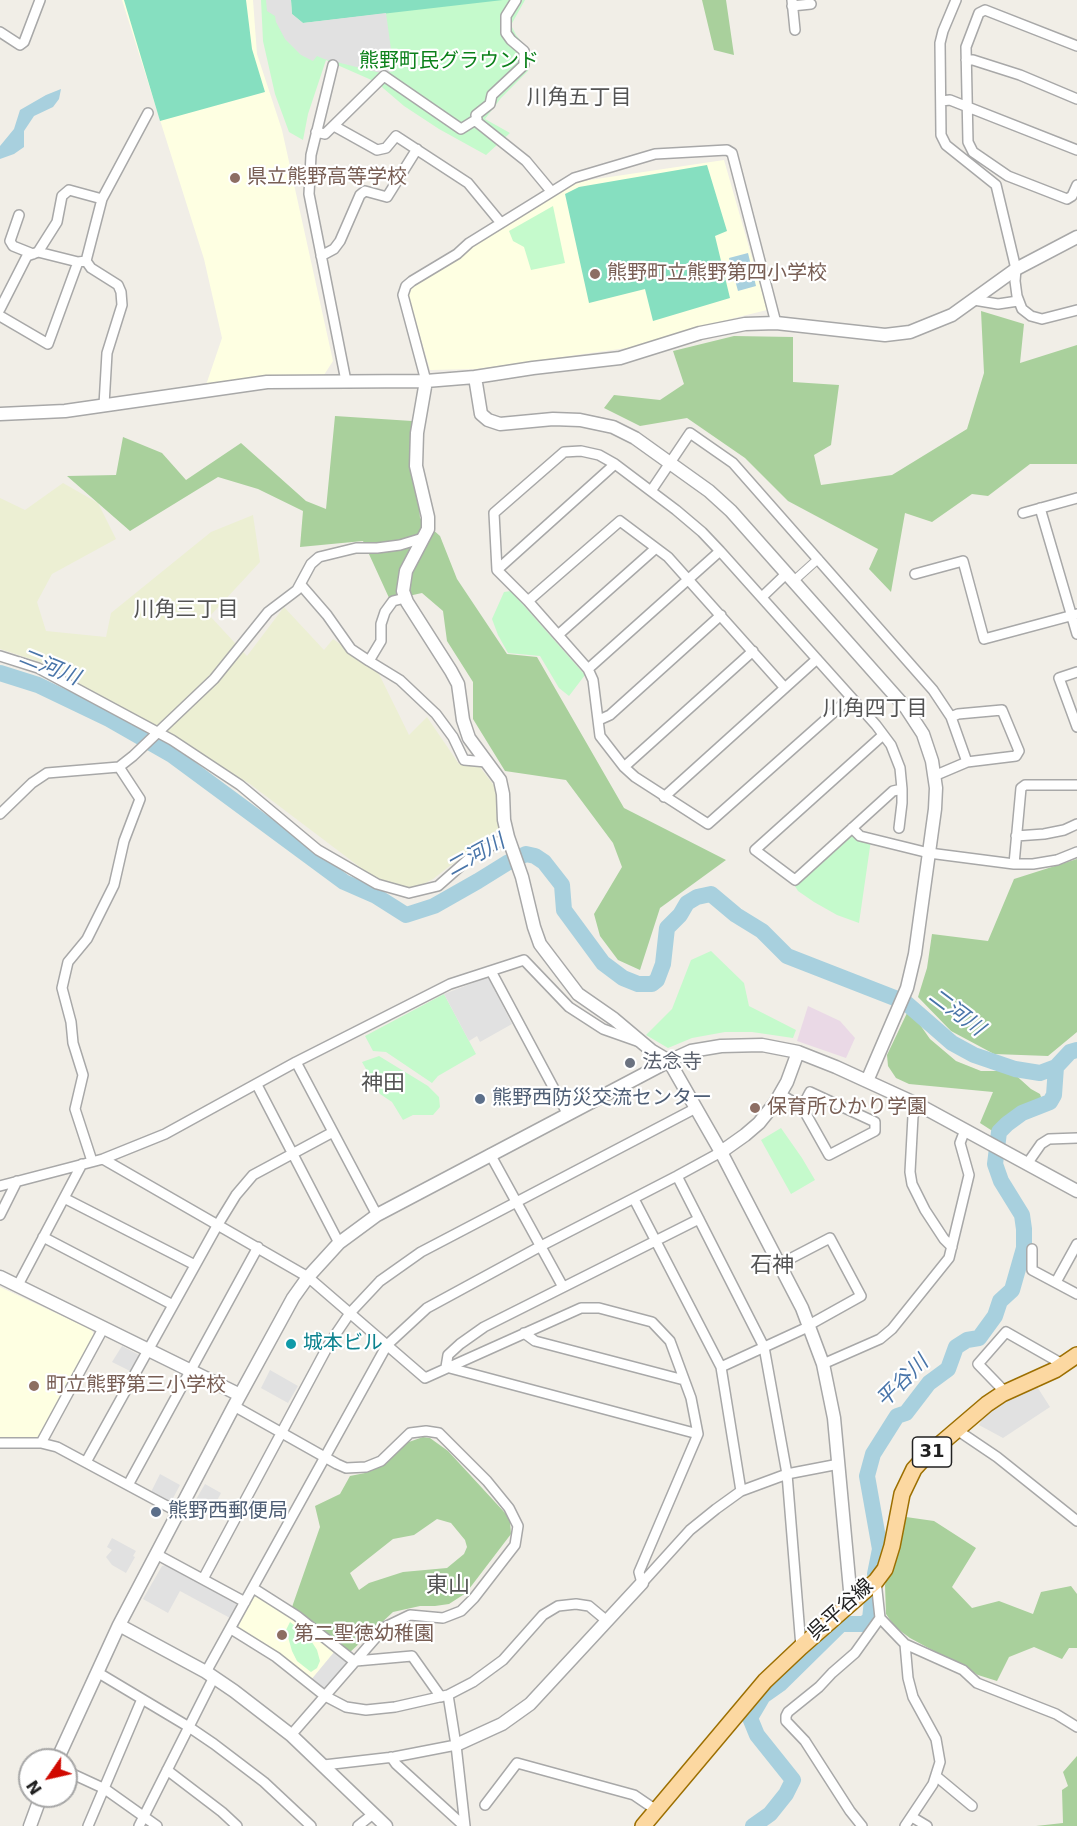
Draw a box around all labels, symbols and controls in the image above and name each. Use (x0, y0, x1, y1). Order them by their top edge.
park label: 熊野町民グラウンド (359, 50, 539, 74)
district label: 川角五丁目 (527, 86, 631, 112)
place label: 県立熊野高等学校 (247, 166, 407, 190)
marker: 県立熊野高等学校 (228, 171, 242, 185)
place label: 熊野町立熊野第四小学校 (607, 262, 827, 286)
marker: 熊野町立熊野第四小学校 (588, 267, 602, 281)
district label: 川角三丁目 (134, 598, 238, 624)
water label: 二河川 (15, 645, 83, 691)
district label: 川角四丁目 (823, 697, 927, 723)
water label: 二河川 (442, 830, 510, 882)
water label: 二河川 (923, 984, 989, 1042)
place label: 法念寺 (642, 1051, 702, 1075)
marker: 法念寺 (623, 1056, 637, 1070)
district label: 神田 (361, 1071, 405, 1097)
place label: 熊野西防災交流センター (492, 1087, 712, 1111)
marker: 熊野西防災交流センター (473, 1092, 487, 1106)
place label: 保育所ひかり学園 (767, 1096, 927, 1120)
marker: 保育所ひかり学園 (748, 1101, 762, 1115)
district label: 石神 (750, 1253, 794, 1279)
place label: 城本ビル (303, 1332, 383, 1356)
marker: 城本ビル (284, 1337, 298, 1351)
water label: 平谷川 (872, 1351, 934, 1413)
place label: 町立熊野第三小学校 (46, 1374, 226, 1398)
marker: 町立熊野第三小学校 (27, 1379, 41, 1393)
road number: 31 (912, 1437, 952, 1467)
place label: 熊野西郵便局 (168, 1500, 288, 1524)
marker: 熊野西郵便局 (149, 1505, 163, 1519)
district label: 東山 (426, 1573, 470, 1599)
street label: 呉平谷線 (803, 1574, 879, 1646)
place label: 第二聖徳幼稚園 (294, 1623, 434, 1647)
marker: 第二聖徳幼稚園 (275, 1628, 289, 1642)
north arrow (18, 1748, 78, 1808)
text: N (23, 1776, 46, 1798)

